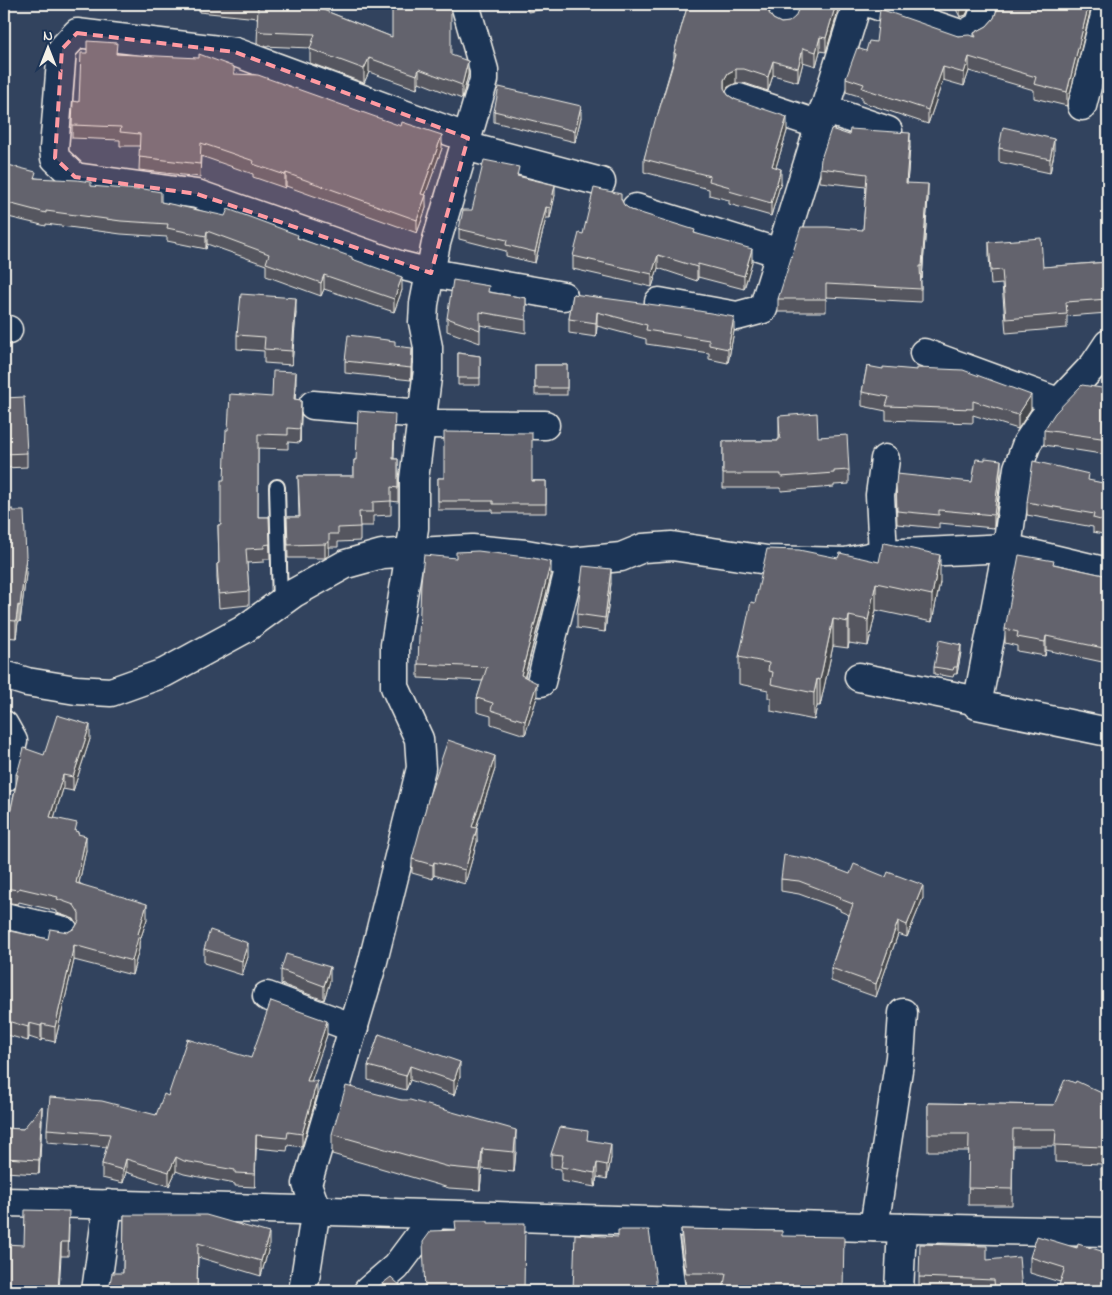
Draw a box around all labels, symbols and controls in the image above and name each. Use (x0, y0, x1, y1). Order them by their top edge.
north arrow (22, 22, 72, 72)
text: N (43, 26, 53, 47)

